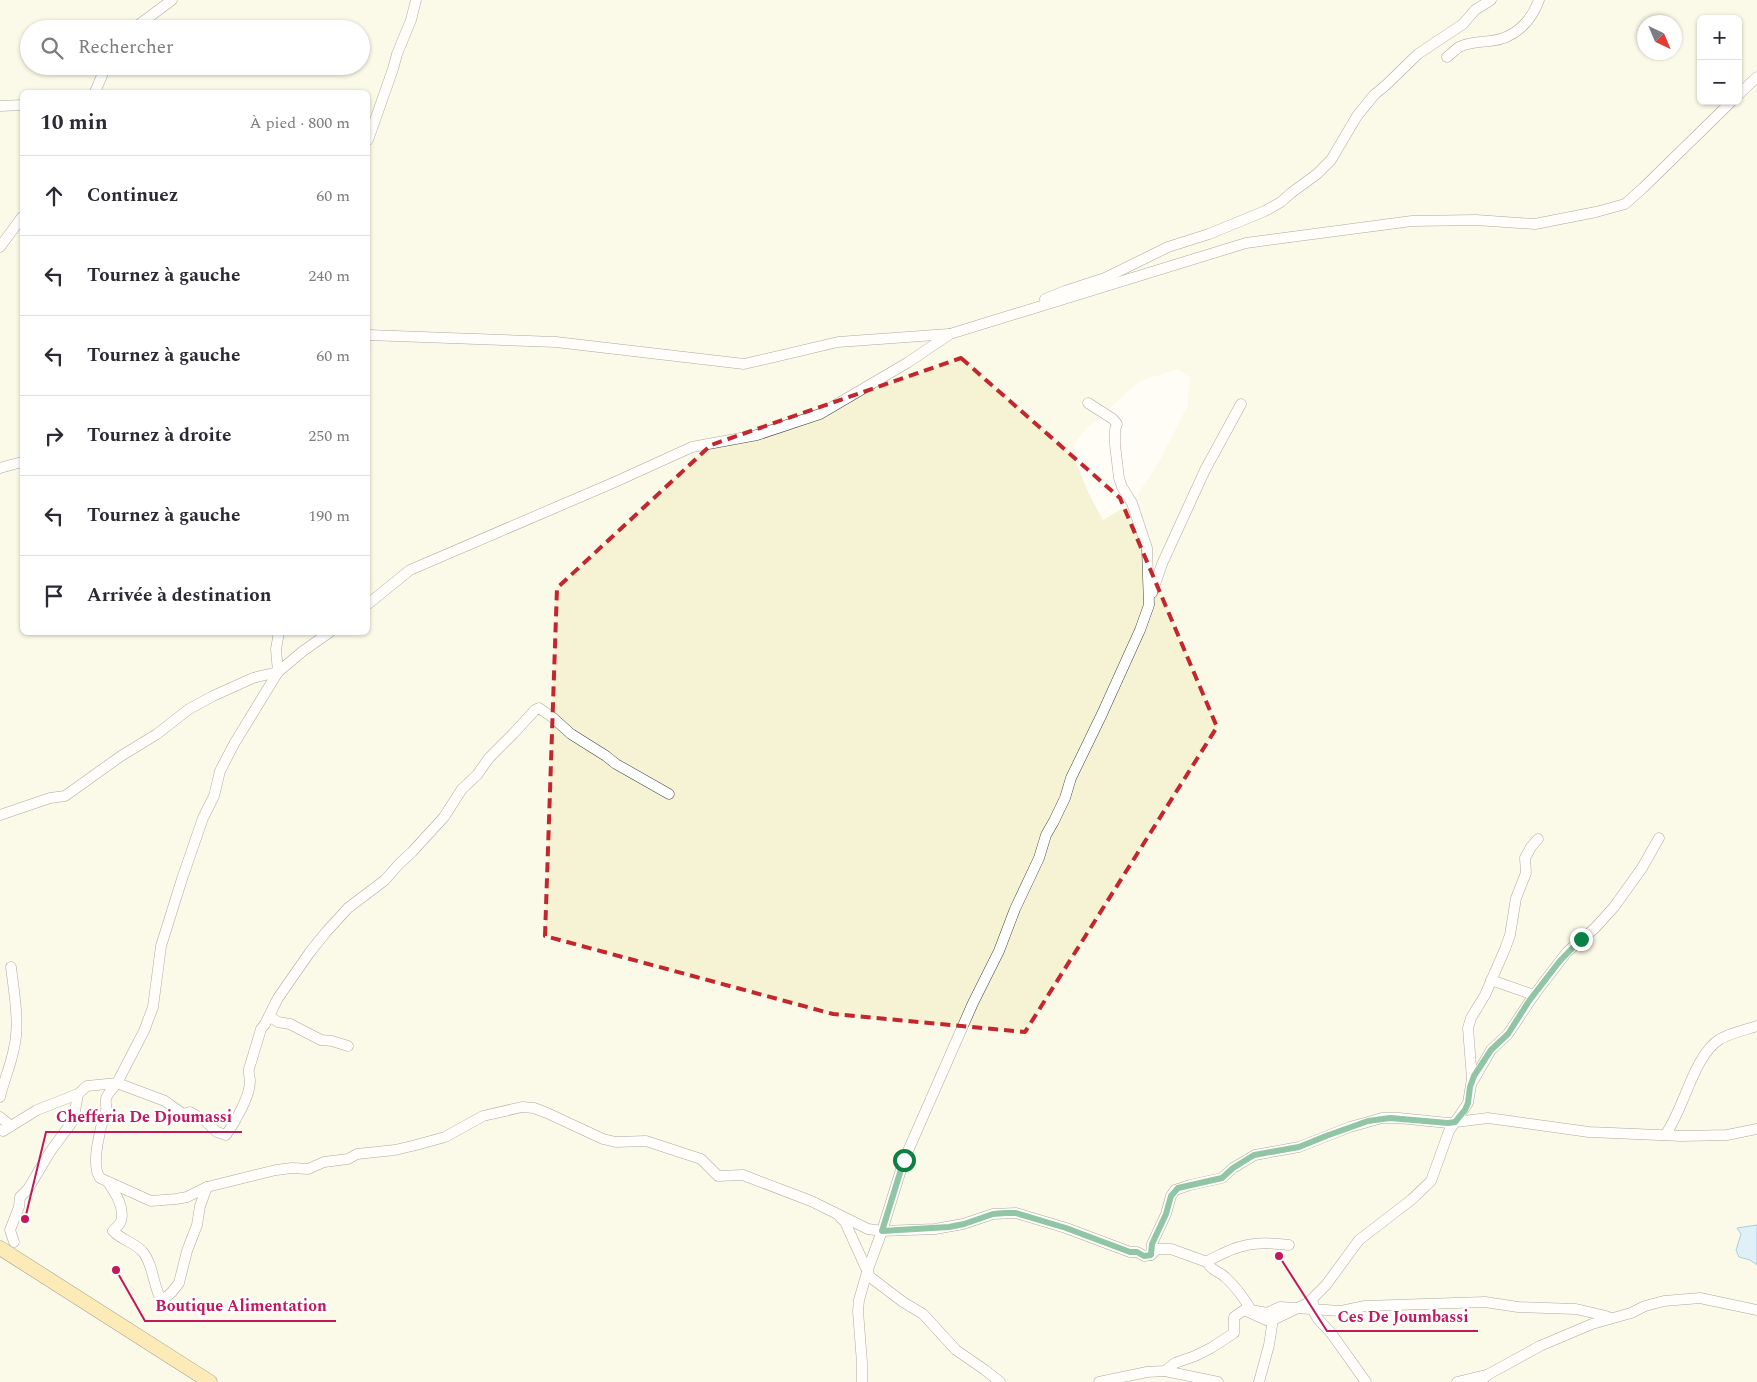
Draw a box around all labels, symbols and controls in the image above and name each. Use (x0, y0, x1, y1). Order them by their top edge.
north arrow (1637, 15, 1682, 60)
map controls (1697, 15, 1742, 105)
button: + (1697, 15, 1742, 60)
search box (20, 20, 370, 75)
text: Rechercher (78, 33, 174, 62)
icon: search (38, 34, 66, 62)
button: − (1697, 60, 1742, 105)
text: 10 min (40, 107, 108, 139)
text: À pied · 800 m (249, 111, 350, 135)
text: Continuez (87, 181, 178, 210)
icon: ahead (40, 182, 68, 210)
text: 60 m (316, 184, 350, 208)
text: Tournez à gauche (87, 261, 240, 290)
icon: left (40, 262, 68, 290)
text: 240 m (308, 264, 350, 288)
text: Tournez à gauche (87, 341, 240, 370)
icon: left (40, 342, 68, 370)
text: 60 m (316, 344, 350, 368)
text: Tournez à droite (87, 421, 231, 450)
icon: right (40, 422, 68, 450)
text: 250 m (308, 424, 350, 448)
text: Tournez à gauche (87, 501, 240, 530)
icon: left (40, 502, 68, 530)
text: 190 m (308, 504, 350, 528)
text: Arrivée à destination (87, 581, 271, 610)
icon: arrive (40, 582, 68, 610)
route end (1570, 928, 1593, 951)
callout: Chefferia De Djoumassi (46, 1101, 242, 1132)
text: Chefferia De Djoumassi (56, 1105, 232, 1129)
route start (893, 1149, 916, 1172)
callout: Boutique Alimentation (145, 1290, 336, 1321)
text: Boutique Alimentation (155, 1294, 327, 1318)
callout: Ces De Joumbassi (1327, 1300, 1478, 1331)
text: Ces De Joumbassi (1337, 1305, 1469, 1329)

